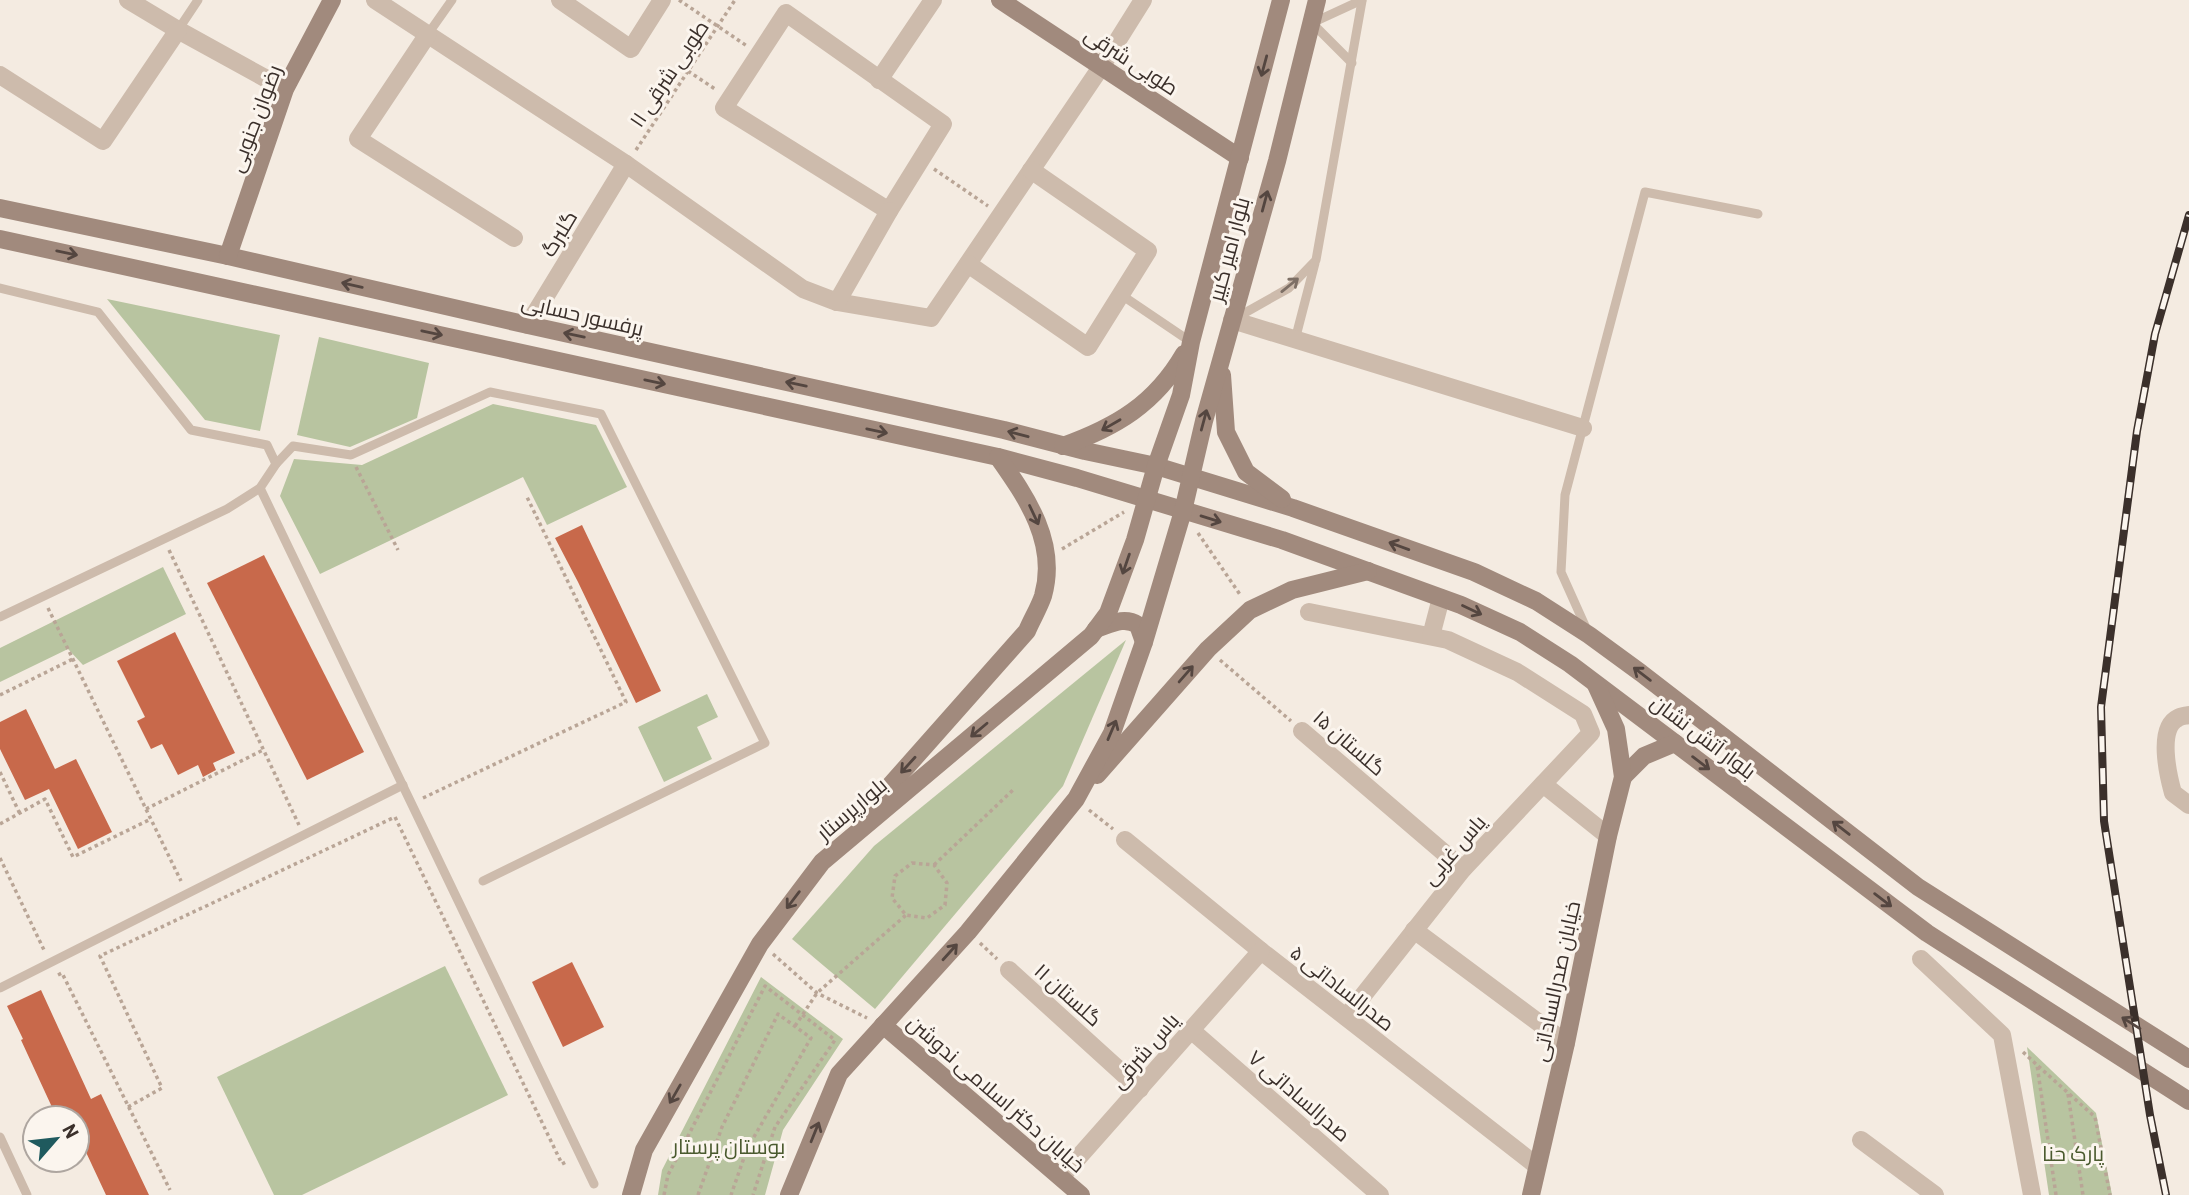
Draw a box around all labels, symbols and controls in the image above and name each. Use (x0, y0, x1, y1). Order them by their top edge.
street label: طوبی شرقی ۱۱ (623, 15, 715, 132)
street label: طوبی شرقی (1079, 20, 1183, 101)
one-way arrow (1257, 54, 1270, 77)
street label: رضوان جنوبی (222, 61, 288, 176)
one-way arrow (1260, 191, 1273, 213)
street label: بلوار امیر کبیر (1202, 194, 1255, 305)
street label: گلبرگ (535, 205, 582, 261)
one-way arrow (55, 247, 78, 261)
one-way arrow (1281, 277, 1299, 292)
one-way arrow (341, 278, 364, 291)
street label: پرفسور حسابی (519, 288, 647, 343)
one-way arrow (421, 328, 443, 341)
one-way arrow (563, 328, 586, 342)
one-way arrow (643, 376, 666, 389)
one-way arrow (785, 377, 808, 391)
one-way arrow (1198, 410, 1211, 432)
one-way arrow (1102, 418, 1122, 432)
one-way arrow (865, 424, 888, 438)
one-way arrow (1007, 427, 1030, 440)
one-way arrow (1027, 504, 1041, 525)
one-way arrow (1200, 514, 1222, 527)
one-way arrow (1388, 538, 1410, 551)
one-way arrow (1119, 553, 1131, 575)
one-way arrow (1461, 604, 1482, 617)
one-way arrow (1178, 665, 1194, 683)
one-way arrow (1633, 666, 1652, 681)
street label: بلوار آتش نشان (1645, 688, 1761, 785)
street label: گلستان ۱۵ (1308, 704, 1391, 782)
one-way arrow (1107, 720, 1120, 741)
one-way arrow (970, 722, 988, 738)
one-way arrow (1692, 755, 1710, 770)
one-way arrow (900, 756, 916, 774)
street label: بلوارپرستار (810, 771, 893, 848)
street label: یاس غربی (1416, 809, 1492, 890)
one-way arrow (1832, 820, 1851, 835)
one-way arrow (786, 890, 801, 909)
one-way arrow (1873, 892, 1892, 907)
street label: خیابان صدرالساداتی (1526, 898, 1586, 1064)
street label: صدرالساداتی ۵ (1285, 939, 1400, 1037)
one-way arrow (942, 943, 958, 961)
street label: گلستان ۱۱ (1029, 957, 1108, 1032)
street label: یاس شرقی (1104, 1007, 1185, 1094)
street label: خيابان دکتر اسلامی ندوشن (902, 1009, 1091, 1179)
one-way arrow (2122, 1015, 2142, 1029)
street label: صدرالساداتی ۷ (1243, 1044, 1356, 1148)
one-way arrow (668, 1083, 681, 1104)
north arrow (21, 1104, 91, 1174)
text: N (58, 1120, 85, 1142)
one-way arrow (809, 1122, 822, 1143)
park label: بوستان پرستار (672, 1133, 785, 1161)
park label: پارک حنا (2042, 1140, 2104, 1168)

